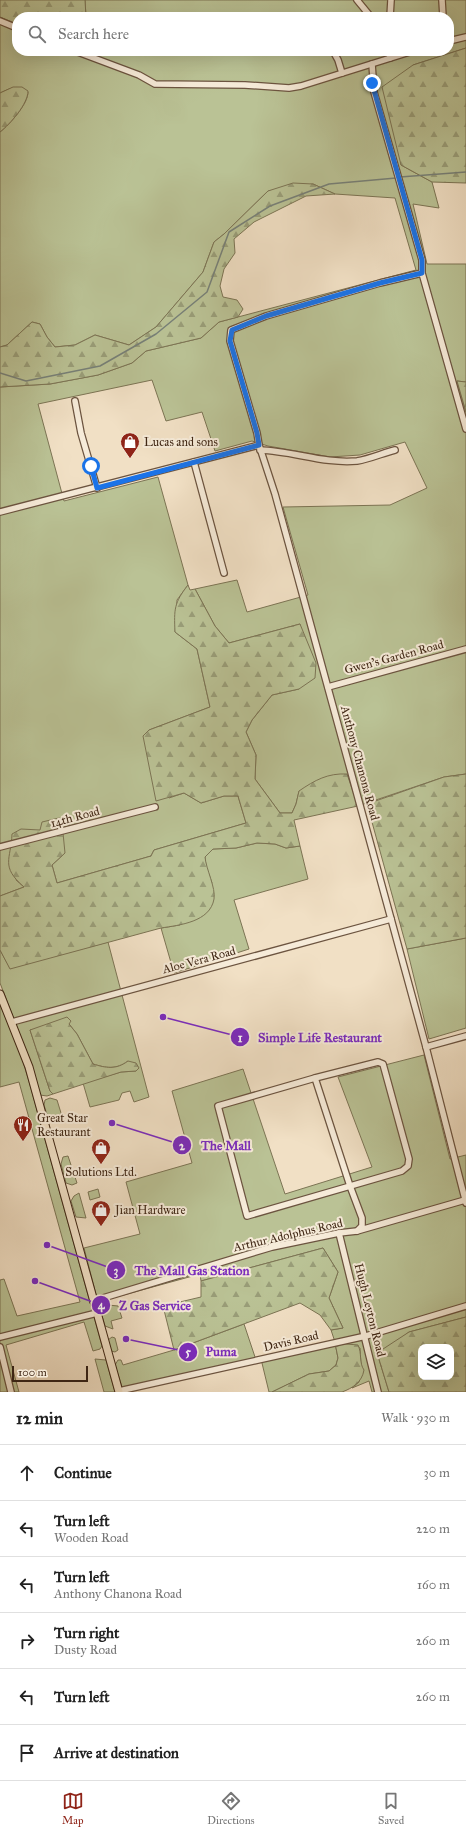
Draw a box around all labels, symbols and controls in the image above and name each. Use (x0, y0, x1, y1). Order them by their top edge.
search box (12, 12, 454, 56)
icon: search (26, 23, 48, 45)
text: Search here (58, 25, 129, 43)
route end (363, 74, 381, 92)
shop icon: Lucas and sons (119, 431, 141, 459)
place label: Lucas and sons (144, 435, 218, 449)
route start (82, 457, 100, 475)
street label: Gwen's Garden Road (343, 637, 445, 677)
street label: Anthony Chanona Road (338, 703, 382, 822)
street label: 14th Road (49, 804, 101, 830)
street label: Aloe Vera Road (160, 944, 237, 977)
callout: Simple Life Restaurant (230, 1025, 390, 1050)
text: Simple Life Restaurant (258, 1030, 382, 1046)
text: 1 (238, 1031, 243, 1045)
place label: Great Star Restaurant (37, 1111, 91, 1139)
restaurant icon: Great Star Restaurant (12, 1114, 34, 1142)
callout: The Mall (172, 1133, 259, 1158)
shop icon: Solutions Ltd. (90, 1137, 112, 1165)
text: The Mall (200, 1138, 252, 1154)
text: 2 (179, 1139, 186, 1153)
place label: Solutions Ltd. (65, 1165, 137, 1179)
shop icon: Jian Hardware (90, 1199, 112, 1227)
place label: Jian Hardware (113, 1203, 185, 1218)
street label: Arthur Adolphus Road (231, 1216, 344, 1255)
callout: The Mall Gas Station (106, 1258, 257, 1283)
street label: Hugh Leyton Road (351, 1262, 388, 1358)
text: The Mall Gas Station (134, 1263, 249, 1279)
text: 3 (114, 1264, 119, 1279)
callout: Z Gas Service (91, 1293, 199, 1318)
text: 4 (98, 1298, 106, 1313)
text: Z Gas Service (119, 1298, 192, 1314)
street label: Davis Road (262, 1328, 320, 1354)
callout: Puma (178, 1339, 244, 1364)
text: Puma (206, 1344, 237, 1360)
map controls (418, 1344, 454, 1380)
button: layers (418, 1344, 454, 1380)
text: 5 (185, 1345, 191, 1359)
scale bar (12, 1364, 88, 1383)
text: 100 m (18, 1366, 47, 1379)
text: 12 min (16, 1408, 63, 1429)
text: Walk · 930 m (381, 1410, 450, 1426)
icon: ahead (16, 1462, 38, 1484)
text: Continue (54, 1464, 112, 1482)
text: 30 m (424, 1465, 450, 1481)
text: Turn left (54, 1512, 110, 1530)
icon: left (16, 1518, 38, 1540)
text: 220 m (416, 1521, 450, 1537)
text: Wooden Road (54, 1530, 129, 1546)
text: Turn left (54, 1568, 110, 1586)
icon: left (16, 1574, 38, 1596)
text: 160 m (417, 1577, 450, 1593)
text: Anthony Chanona Road (54, 1586, 182, 1602)
text: Turn right (54, 1624, 119, 1642)
icon: right (16, 1630, 38, 1652)
text: 260 m (416, 1633, 450, 1649)
text: Dusty Road (54, 1642, 117, 1658)
icon: left (16, 1686, 38, 1708)
text: Turn left (54, 1688, 110, 1706)
text: 260 m (416, 1689, 450, 1705)
icon: arrive (16, 1742, 38, 1764)
text: Arrive at destination (54, 1744, 179, 1762)
tab: Map (62, 1790, 84, 1827)
tab: Directions (207, 1790, 255, 1827)
tab: Saved (378, 1790, 404, 1827)

